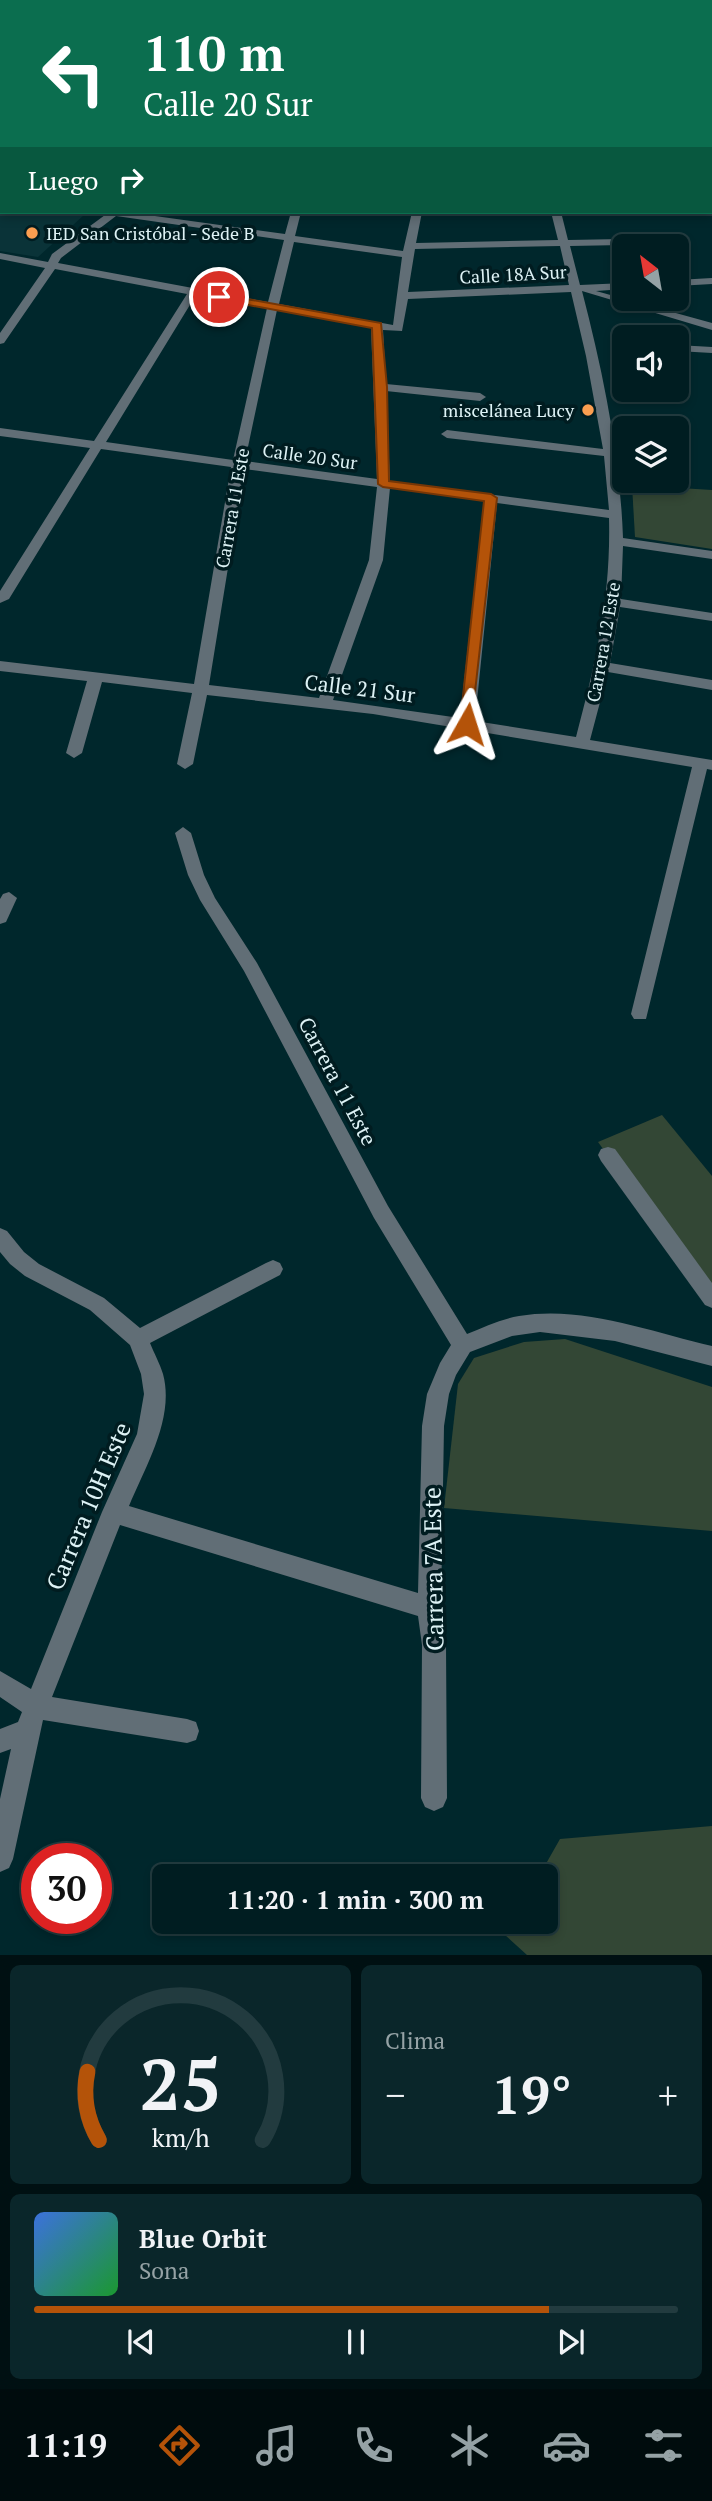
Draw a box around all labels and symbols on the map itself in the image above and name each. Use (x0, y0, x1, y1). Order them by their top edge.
place label: IED San Cristóbal - Sede B (46, 221, 255, 245)
marker: IED San Cristóbal - Sede B (24, 225, 40, 241)
north arrow (612, 234, 690, 312)
street label: Calle 18A Sur (459, 259, 567, 289)
pin (189, 267, 249, 327)
place label: miscelánea Lucy (443, 398, 575, 422)
marker: miscelánea Lucy (580, 402, 596, 418)
street label: Calle 20 Sur (261, 437, 359, 475)
street label: Carrera 11 Este (210, 446, 254, 570)
street label: Carrera 12 Este (581, 580, 625, 704)
street label: Calle 21 Sur (303, 667, 417, 709)
position arrow (430, 687, 504, 761)
street label: Carrera 11 Este (292, 1012, 384, 1150)
street label: Carrera 10H Este (38, 1417, 138, 1595)
street label: Carrera 7A Este (416, 1487, 450, 1651)
speed limit sign: 30 (21, 1843, 112, 1934)

